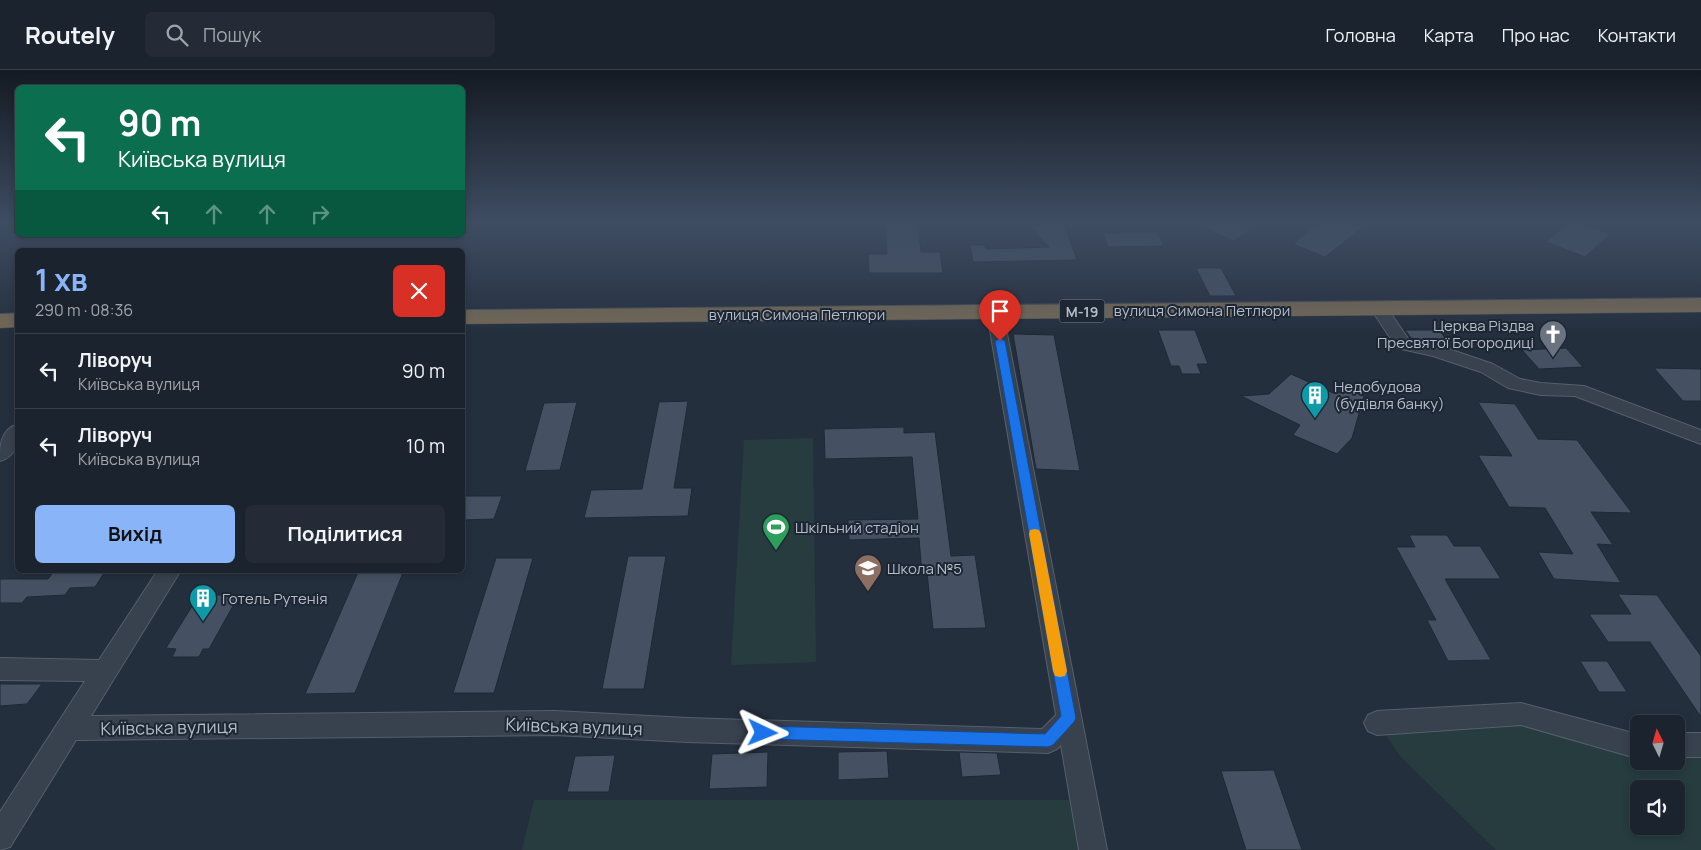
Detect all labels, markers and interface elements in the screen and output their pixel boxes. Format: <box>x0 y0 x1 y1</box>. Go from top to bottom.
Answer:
search box <box>145 12 495 57</box>
text: Routely <box>25 18 115 51</box>
icon: search <box>163 21 191 49</box>
text: Пошук <box>203 22 261 48</box>
text: Головна <box>1326 23 1396 47</box>
text: Карта <box>1424 23 1474 47</box>
text: Про нас <box>1502 23 1570 47</box>
text: Контакти <box>1598 23 1676 47</box>
text: 90 m <box>118 99 201 147</box>
icon: left <box>35 105 100 170</box>
text: Київська вулиця <box>118 144 286 174</box>
icon: left <box>147 200 175 228</box>
icon: ahead <box>200 200 228 228</box>
icon: ahead <box>253 200 281 228</box>
icon: right <box>306 200 334 228</box>
text: 1 хв <box>35 259 88 300</box>
button: close <box>393 265 445 317</box>
pin <box>979 290 1021 341</box>
icon: arrive <box>986 297 1014 325</box>
text: 290 m · 08:36 <box>35 299 133 321</box>
road number: М-19 <box>1060 300 1104 322</box>
street label: вулиця Симона Петлюри <box>1114 300 1290 321</box>
street label: вулиця Симона Петлюри <box>709 304 885 325</box>
place label: Церква Різдва Пресвятої Богородиці <box>1377 315 1534 353</box>
church icon: Церква Різдва Пресвятої Богородиці <box>1538 319 1568 358</box>
text: Ліворуч <box>78 347 152 373</box>
icon: left <box>35 357 63 385</box>
text: 90 m <box>402 358 445 384</box>
text: Київська вулиця <box>78 373 200 395</box>
place label: Недобудова (будівля банку) <box>1334 376 1445 414</box>
building icon: Недобудова (будівля банку) <box>1300 380 1330 419</box>
text: Ліворуч <box>78 422 152 448</box>
icon: left <box>35 432 63 460</box>
text: 10 m <box>406 433 445 459</box>
text: Київська вулиця <box>78 448 200 470</box>
button: Вихід <box>35 505 235 563</box>
button: Поділитися <box>245 505 445 563</box>
sports icon: Шкільний стадіон <box>761 512 791 551</box>
place label: Шкільний стадіон <box>795 517 919 538</box>
school or university icon: Школа №5 <box>853 553 883 592</box>
place label: Школа №5 <box>887 558 962 579</box>
building icon: Готель Рутенія <box>188 583 218 622</box>
place label: Готель Рутенія <box>222 588 327 609</box>
position arrow <box>736 706 788 758</box>
street label: Київська вулиця <box>505 712 643 740</box>
street label: Київська вулиця <box>100 714 238 740</box>
north arrow <box>1630 715 1685 770</box>
map controls <box>1630 715 1685 835</box>
button: sound <box>1630 780 1685 835</box>

